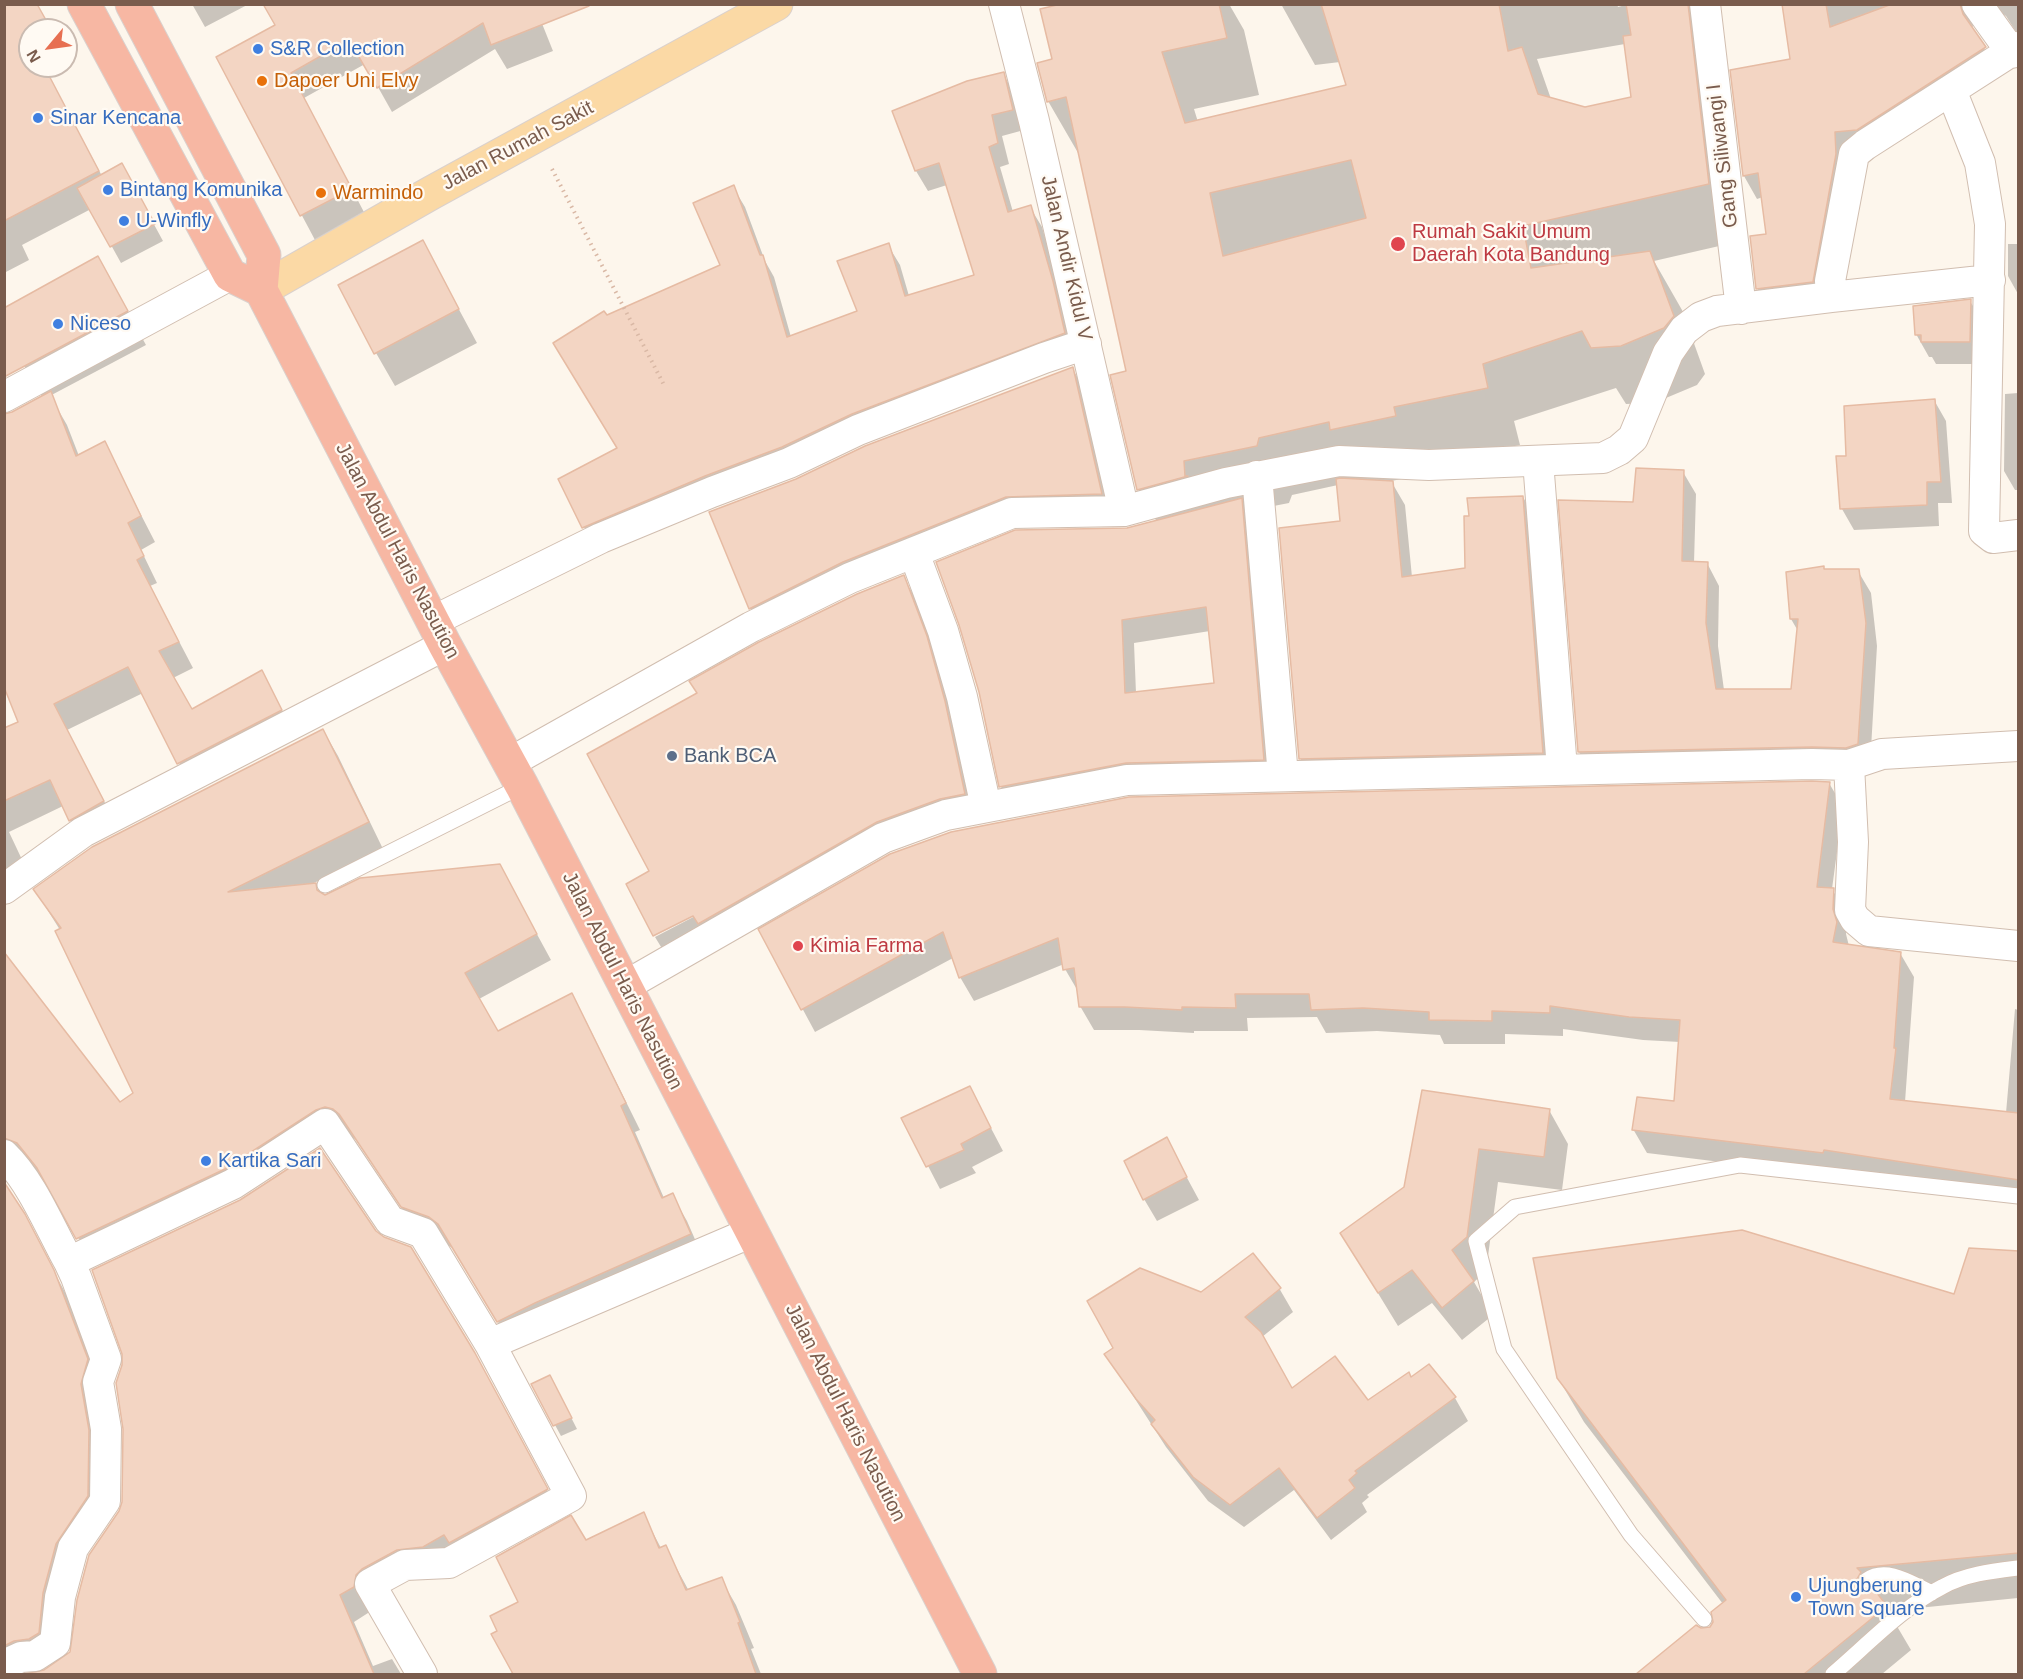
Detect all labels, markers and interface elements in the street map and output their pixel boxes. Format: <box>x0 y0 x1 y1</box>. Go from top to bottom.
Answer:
north arrow <box>18 18 78 78</box>
place label: S&R Collection <box>270 37 405 61</box>
marker: S&R Collection <box>251 42 265 56</box>
text: N <box>23 47 44 65</box>
place label: Dapoer Uni Elvy <box>274 69 419 93</box>
marker: Dapoer Uni Elvy <box>255 74 269 88</box>
street label: Gang Siliwangi I <box>1702 83 1744 229</box>
street label: Jalan Rumah Sakit <box>438 96 598 196</box>
place label: Sinar Kencana <box>50 106 181 130</box>
marker: Sinar Kencana <box>31 111 45 125</box>
street label: Jalan Andir Kidul V <box>1035 173 1097 343</box>
place label: Bintang Komunika <box>120 178 282 202</box>
place label: Warmindo <box>333 181 423 205</box>
marker: Bintang Komunika <box>101 183 115 197</box>
marker: Warmindo <box>314 186 328 200</box>
place label: U-Winfly <box>136 209 212 233</box>
marker: U-Winfly <box>117 214 131 228</box>
place label: Rumah Sakit Umum Daerah Kota Bandung <box>1412 220 1610 267</box>
marker: Rumah Sakit Umum Daerah Kota Bandung <box>1389 235 1407 253</box>
place label: Niceso <box>70 312 131 336</box>
marker: Niceso <box>51 317 65 331</box>
street label: Jalan Abdul Haris Nasution <box>330 439 464 663</box>
place label: Bank BCA <box>684 744 776 768</box>
marker: Bank BCA <box>665 749 679 763</box>
street label: Jalan Abdul Haris Nasution <box>557 868 687 1094</box>
place label: Kimia Farma <box>810 934 923 958</box>
marker: Kimia Farma <box>791 939 805 953</box>
place label: Kartika Sari <box>218 1149 321 1173</box>
marker: Kartika Sari <box>199 1154 213 1168</box>
street label: Jalan Abdul Haris Nasution <box>780 1300 910 1526</box>
place label: Ujungberung Town Square <box>1808 1574 1925 1621</box>
marker: Ujungberung Town Square <box>1789 1590 1803 1604</box>

